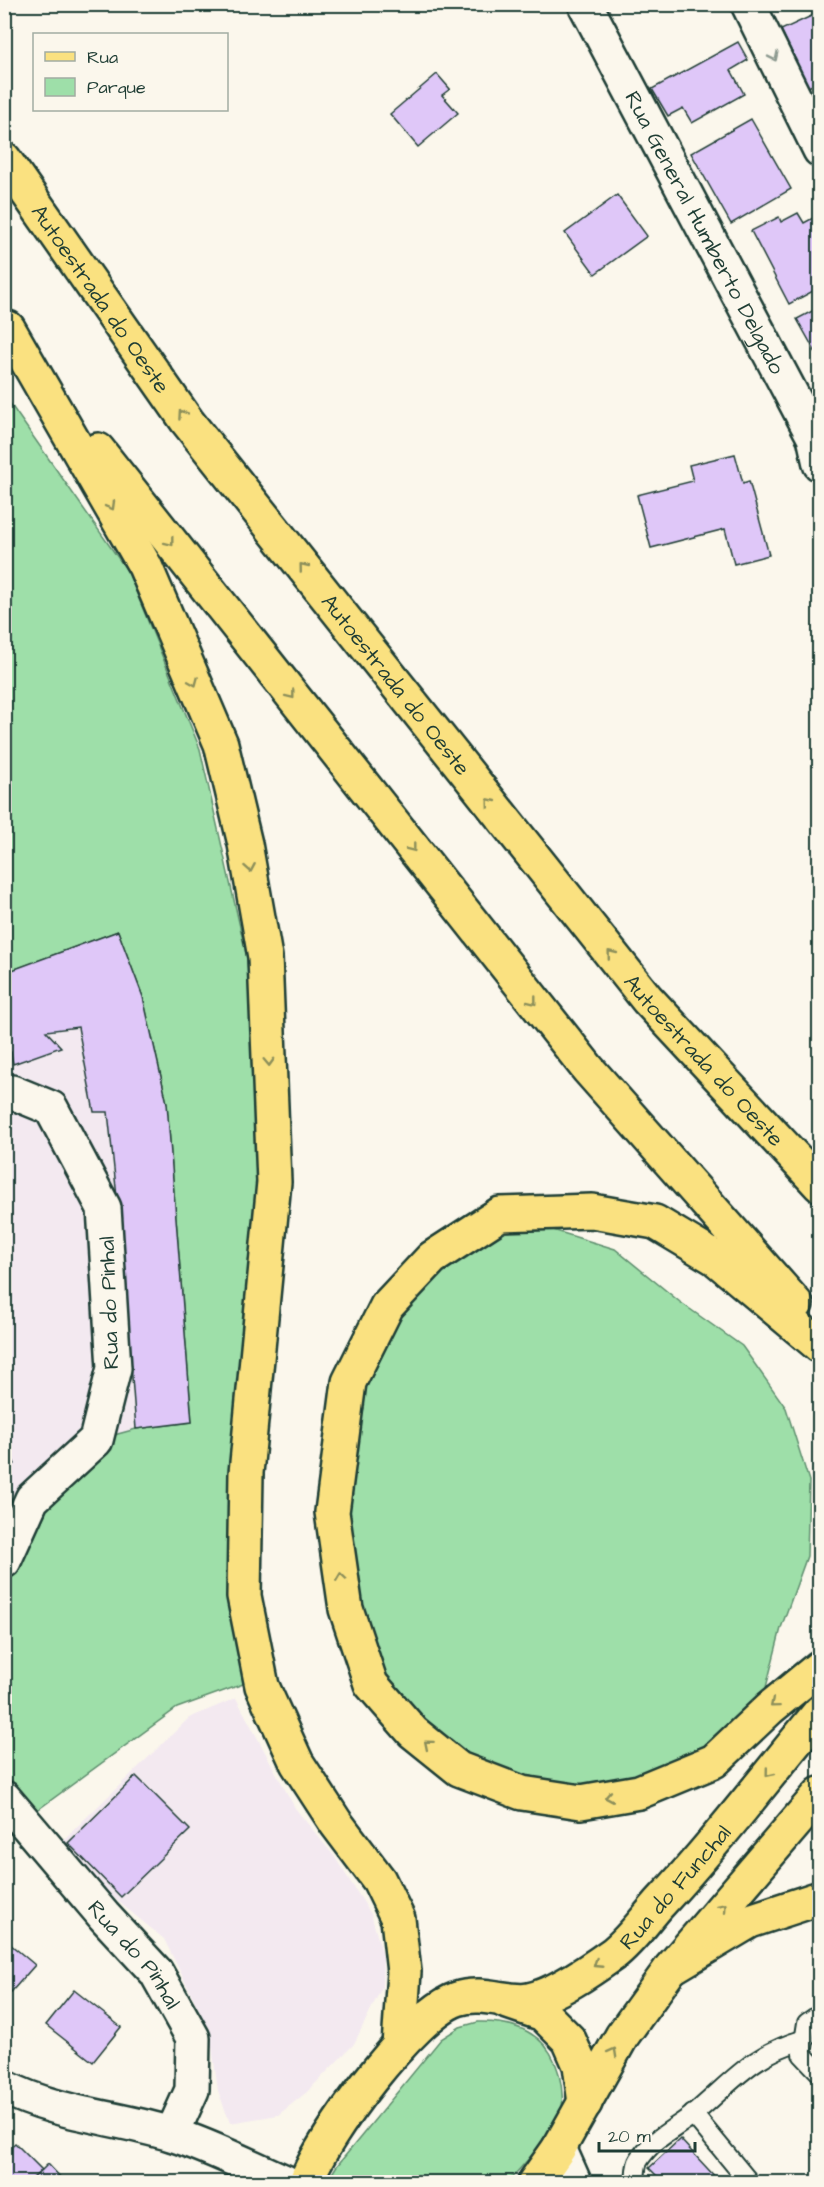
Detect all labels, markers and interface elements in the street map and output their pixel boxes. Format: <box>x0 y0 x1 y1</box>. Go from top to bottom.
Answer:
legend <box>33 33 228 111</box>
text: Rua <box>87 45 118 70</box>
one-way arrow <box>767 51 778 61</box>
text: Parque <box>87 75 146 100</box>
street label: Rua General Humberto Delgado <box>617 86 792 380</box>
street label: Autoestrada do Oeste <box>23 199 177 400</box>
one-way arrow <box>178 410 189 421</box>
one-way arrow <box>103 500 115 511</box>
one-way arrow <box>163 536 174 547</box>
one-way arrow <box>300 563 311 574</box>
street label: Autoestrada do Oeste <box>313 588 477 783</box>
one-way arrow <box>187 676 199 687</box>
one-way arrow <box>284 688 295 699</box>
one-way arrow <box>487 798 498 809</box>
one-way arrow <box>405 841 416 852</box>
one-way arrow <box>243 864 255 873</box>
one-way arrow <box>608 950 619 961</box>
street label: Autoestrada do Oeste <box>616 968 791 1154</box>
one-way arrow <box>526 994 537 1005</box>
one-way arrow <box>263 1057 276 1066</box>
street label: Rua do Pinhal <box>92 1236 127 1370</box>
one-way arrow <box>336 1572 348 1581</box>
one-way arrow <box>770 1697 781 1708</box>
one-way arrow <box>424 1741 435 1752</box>
one-way arrow <box>765 1766 776 1777</box>
one-way arrow <box>604 1791 613 1803</box>
street label: Rua do Funchal <box>613 1819 739 1957</box>
street label: Rua do Pinhal <box>80 1894 188 2015</box>
one-way arrow <box>715 1903 726 1914</box>
one-way arrow <box>593 1957 604 1968</box>
one-way arrow <box>606 2048 617 2058</box>
scale bar <box>599 2115 695 2153</box>
text: 20 m <box>608 2124 651 2149</box>

